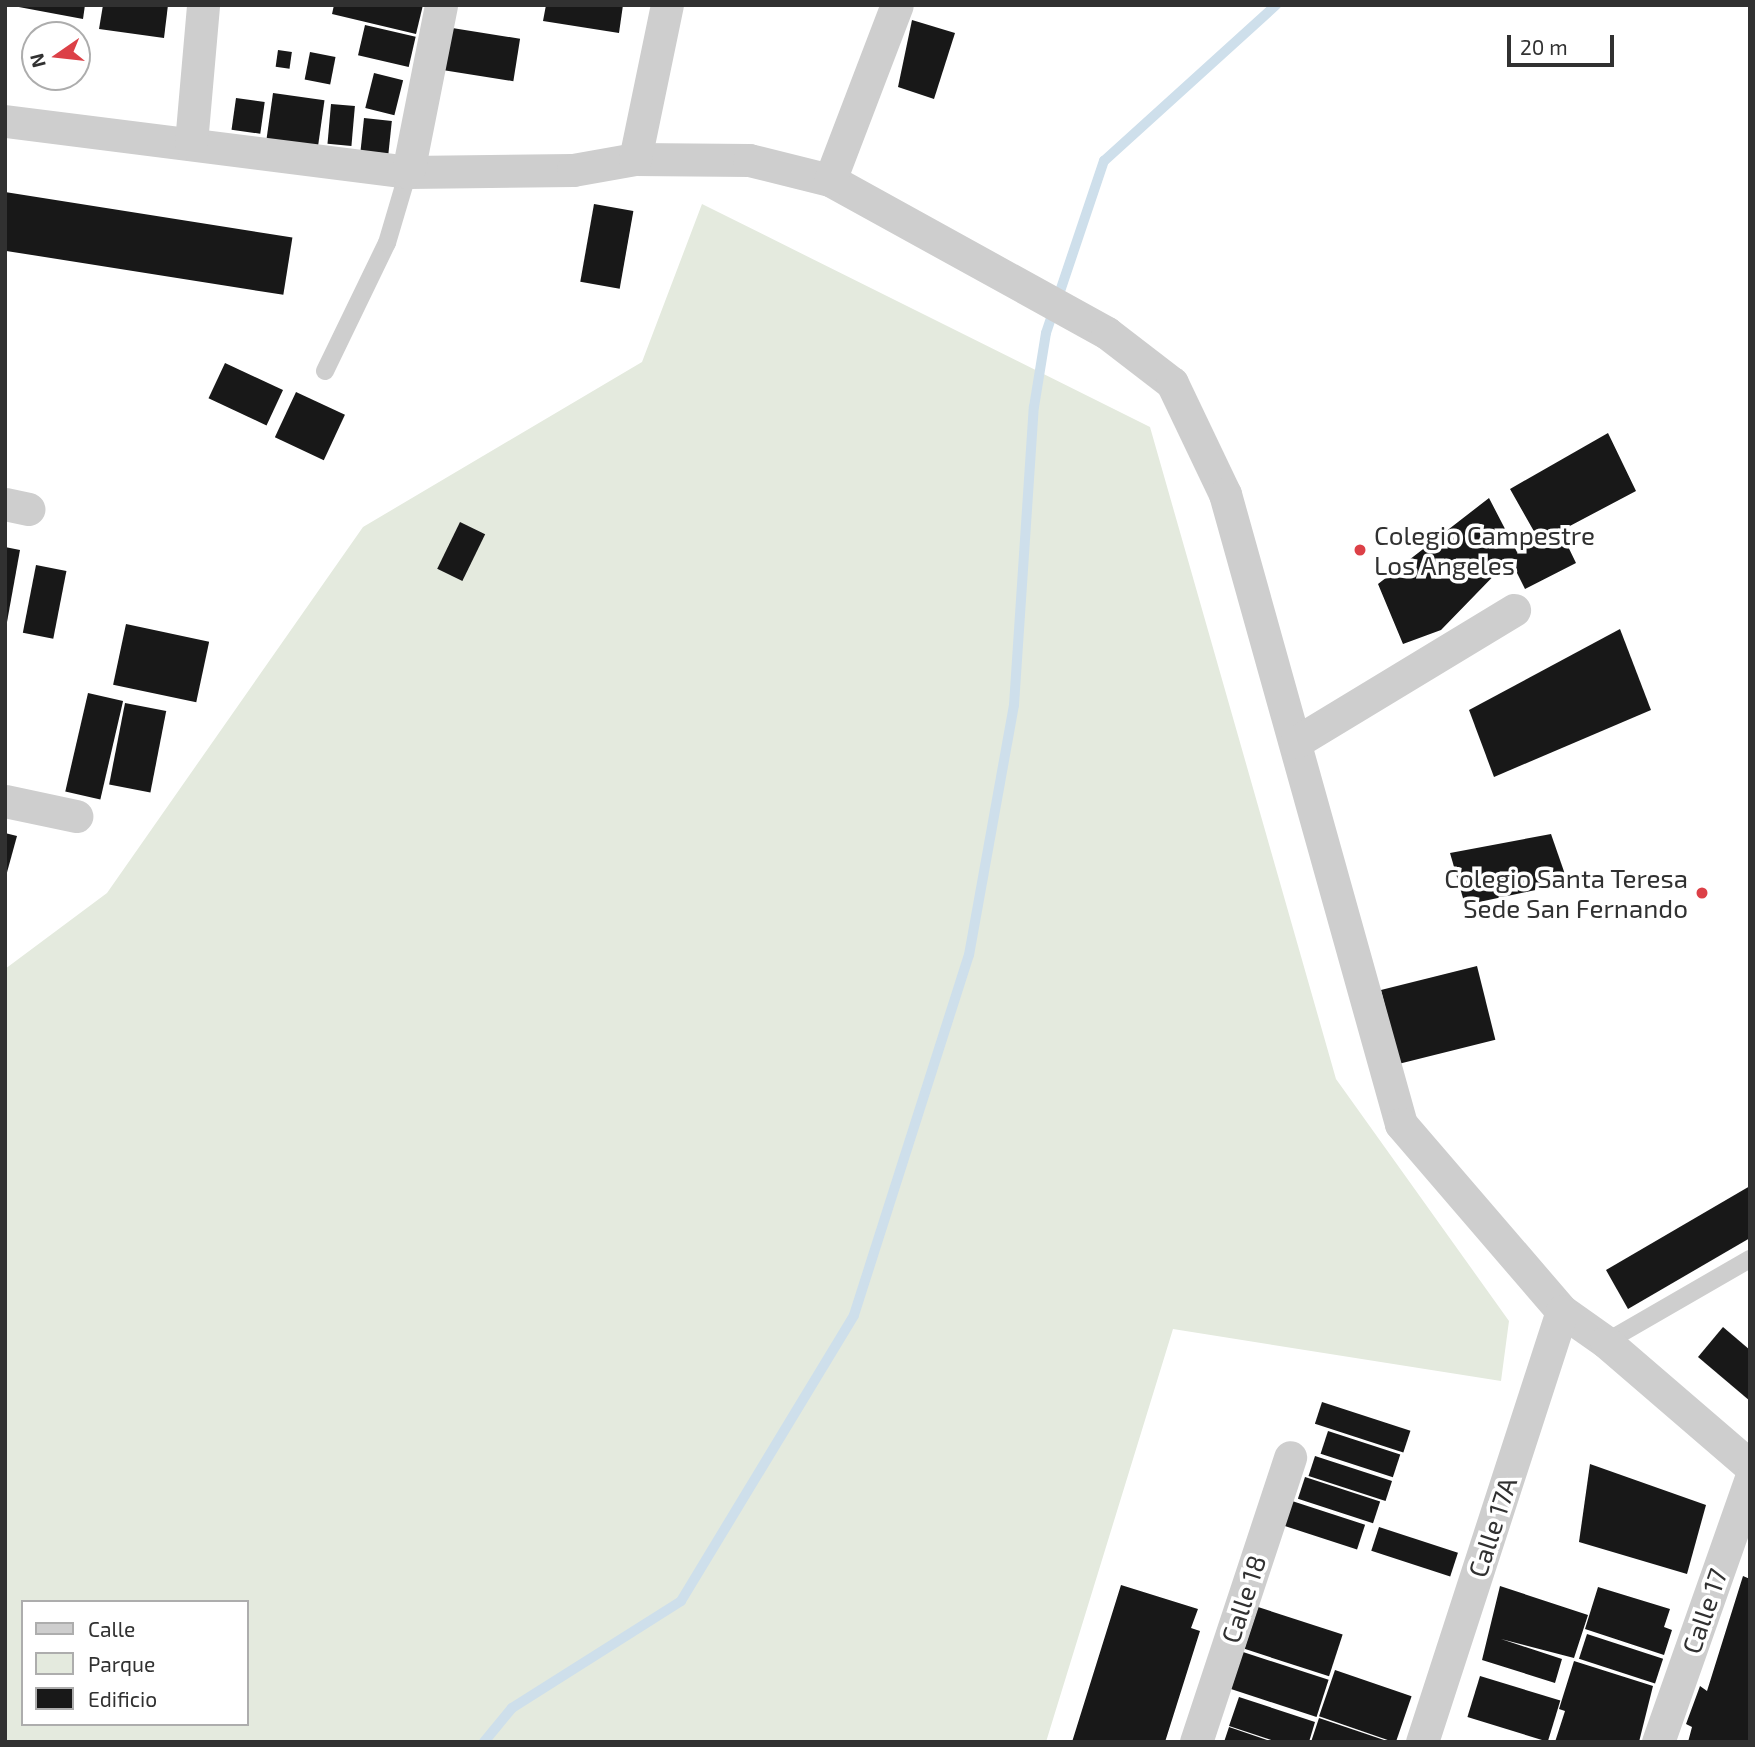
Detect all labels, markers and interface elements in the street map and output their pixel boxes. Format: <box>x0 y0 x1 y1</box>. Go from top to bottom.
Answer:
north arrow <box>21 21 91 91</box>
scale bar <box>1510 21 1617 65</box>
text: 20 m <box>1520 34 1568 59</box>
text: N <box>24 51 50 70</box>
place label: Colegio Campestre Los Angeles <box>1374 519 1595 580</box>
marker: Colegio Campestre Los Angeles <box>1352 542 1368 558</box>
place label: Colegio Santa Teresa Sede San Fernando <box>1444 862 1688 924</box>
marker: Colegio Santa Teresa Sede San Fernando <box>1694 885 1710 901</box>
street label: Calle 17A <box>1461 1473 1523 1581</box>
street label: Calle 18 <box>1214 1551 1272 1647</box>
street label: Calle 17 <box>1675 1564 1733 1658</box>
legend <box>21 1600 248 1726</box>
text: Calle <box>88 1616 135 1641</box>
text: Parque <box>88 1651 155 1676</box>
text: Edificio <box>88 1686 157 1711</box>

